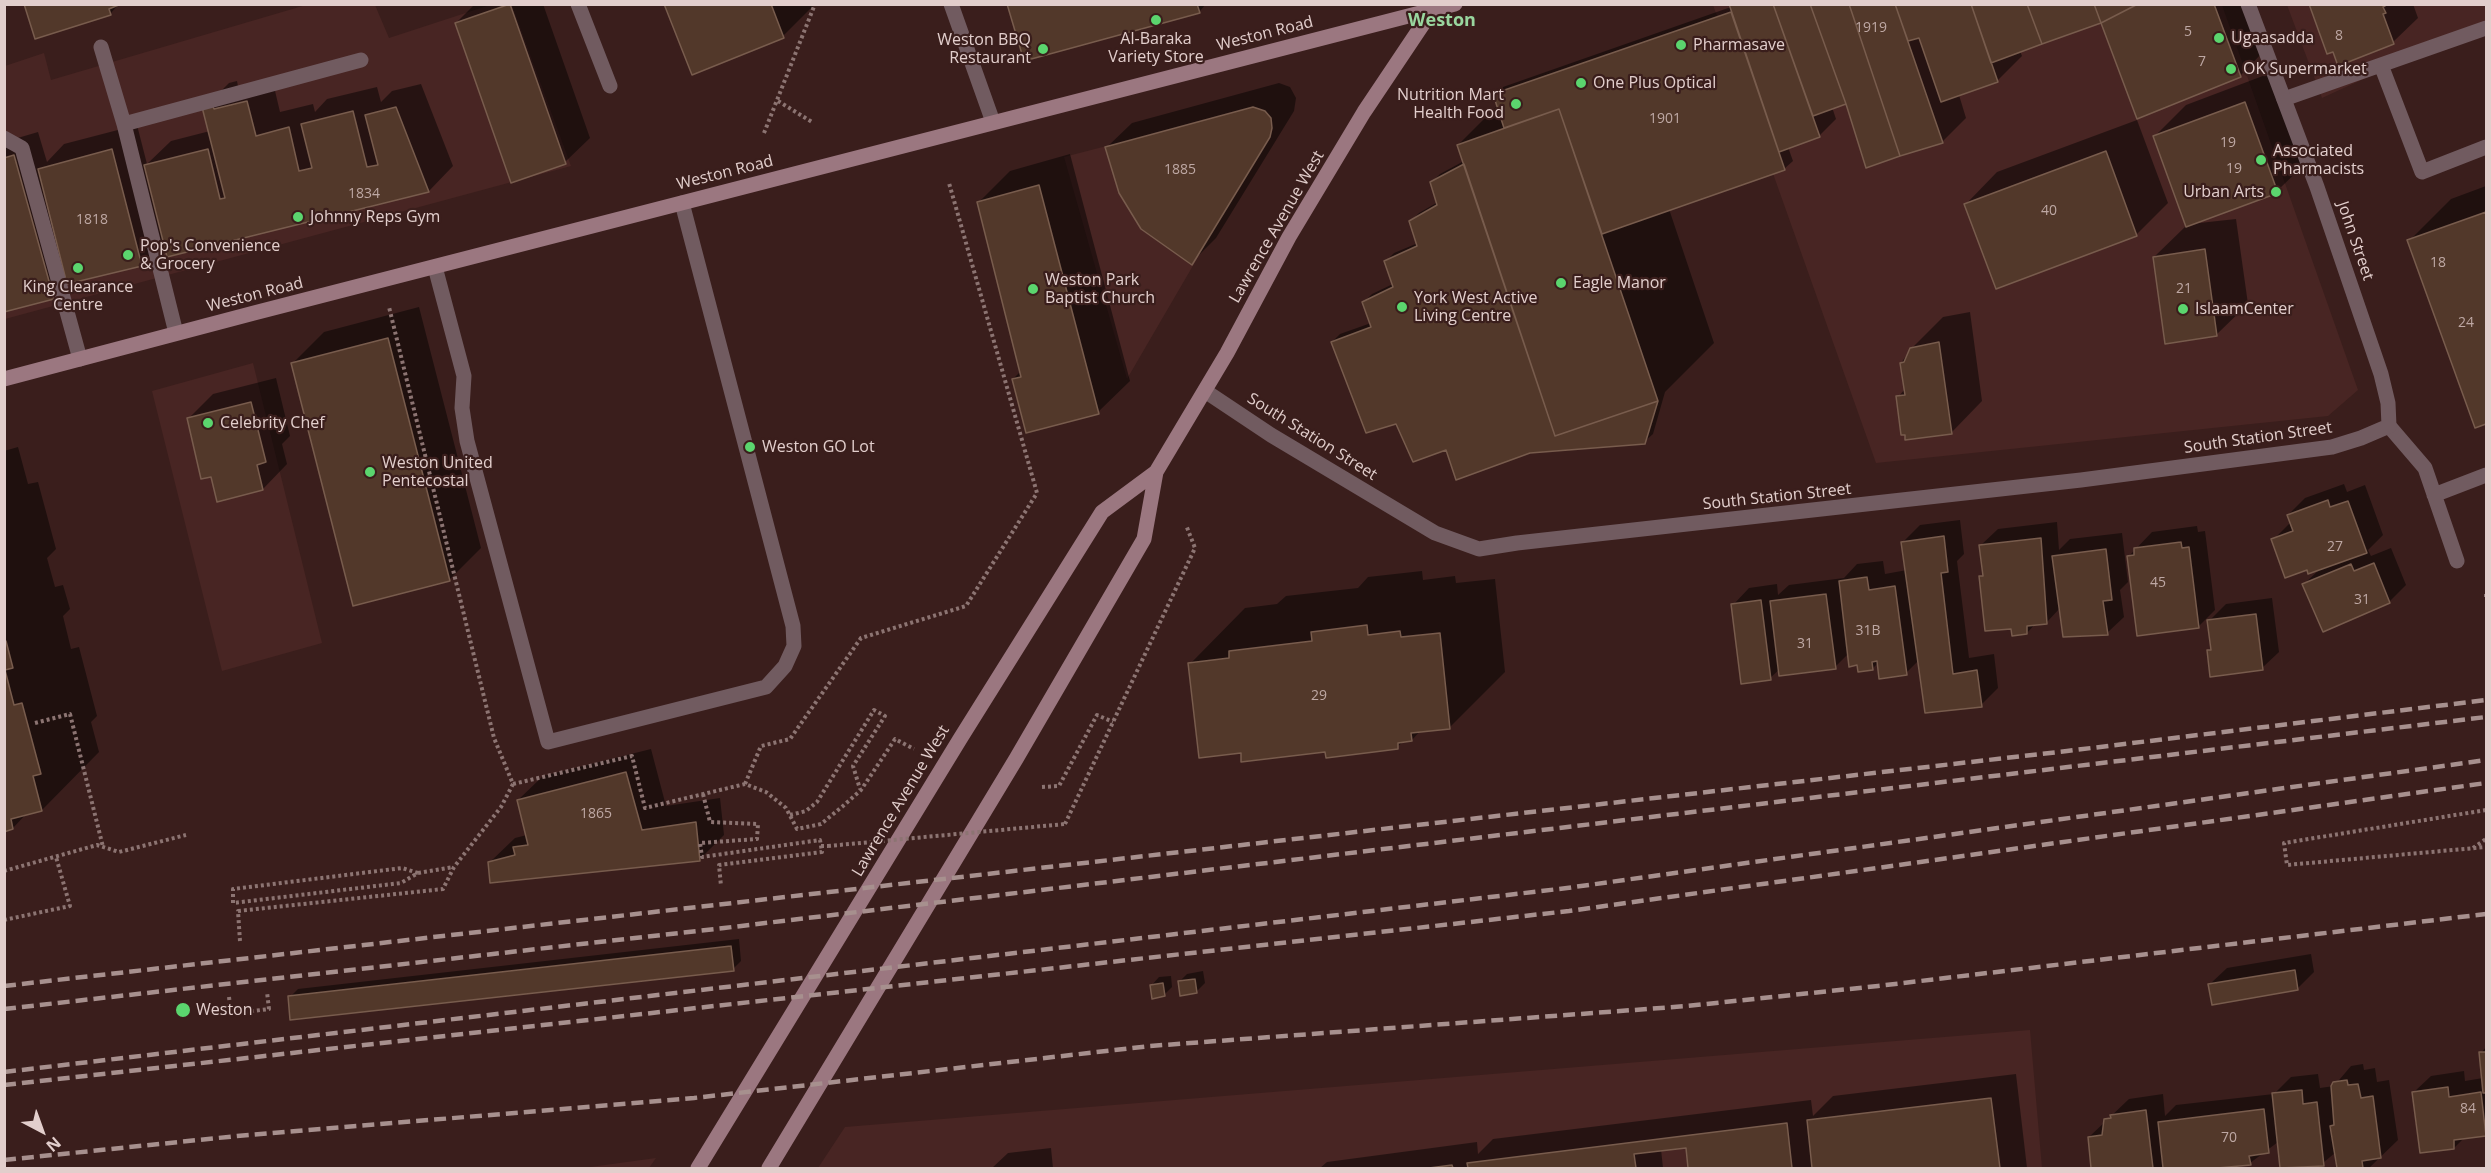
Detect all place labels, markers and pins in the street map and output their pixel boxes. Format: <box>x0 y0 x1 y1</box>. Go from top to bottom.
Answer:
marker: Al-Baraka Variety Store <box>1149 13 1163 27</box>
place label: Ugaasadda <box>2231 28 2314 48</box>
place label: Al-Baraka Variety Store <box>1108 29 1204 67</box>
place label: Weston BBQ Restaurant <box>937 30 1031 68</box>
marker: Ugaasadda <box>2212 31 2226 45</box>
place label: Pharmasave <box>1693 35 1785 55</box>
marker: Pharmasave <box>1674 38 1688 52</box>
marker: Weston BBQ Restaurant <box>1036 42 1050 56</box>
place label: OK Supermarket <box>2243 59 2367 79</box>
marker: OK Supermarket <box>2224 62 2238 76</box>
place label: One Plus Optical <box>1593 73 1716 93</box>
marker: One Plus Optical <box>1574 76 1588 90</box>
place label: Nutrition Mart Health Food <box>1397 85 1504 123</box>
marker: Nutrition Mart Health Food <box>1509 97 1523 111</box>
place label: Associated Pharmacists <box>2273 141 2364 179</box>
marker: Associated Pharmacists <box>2254 153 2268 167</box>
place label: Urban Arts <box>2183 182 2264 202</box>
marker: Urban Arts <box>2269 185 2283 199</box>
place label: Johnny Reps Gym <box>310 207 440 227</box>
marker: Johnny Reps Gym <box>291 210 305 224</box>
place label: Pop's Convenience & Grocery <box>140 236 280 274</box>
marker: Pop's Convenience & Grocery <box>121 248 135 262</box>
marker: King Clearance Centre <box>71 261 85 275</box>
place label: Weston Park Baptist Church <box>1045 270 1155 308</box>
place label: Eagle Manor <box>1573 273 1666 293</box>
marker: Eagle Manor <box>1554 276 1568 290</box>
place label: King Clearance Centre <box>23 277 133 315</box>
marker: Weston Park Baptist Church <box>1026 282 1040 296</box>
place label: York West Active Living Centre <box>1414 288 1537 326</box>
place label: IslaamCenter <box>2195 299 2294 319</box>
marker: York West Active Living Centre <box>1395 300 1409 314</box>
marker: IslaamCenter <box>2176 302 2190 316</box>
place label: Celebrity Chef <box>220 413 325 433</box>
marker: Celebrity Chef <box>201 416 215 430</box>
place label: Weston GO Lot <box>762 437 875 457</box>
marker: Weston GO Lot <box>743 440 757 454</box>
place label: Weston United Pentecostal <box>382 453 493 491</box>
marker: Weston United Pentecostal <box>363 465 377 479</box>
place label: Weston <box>196 1000 253 1020</box>
marker: Weston <box>174 1001 192 1019</box>

